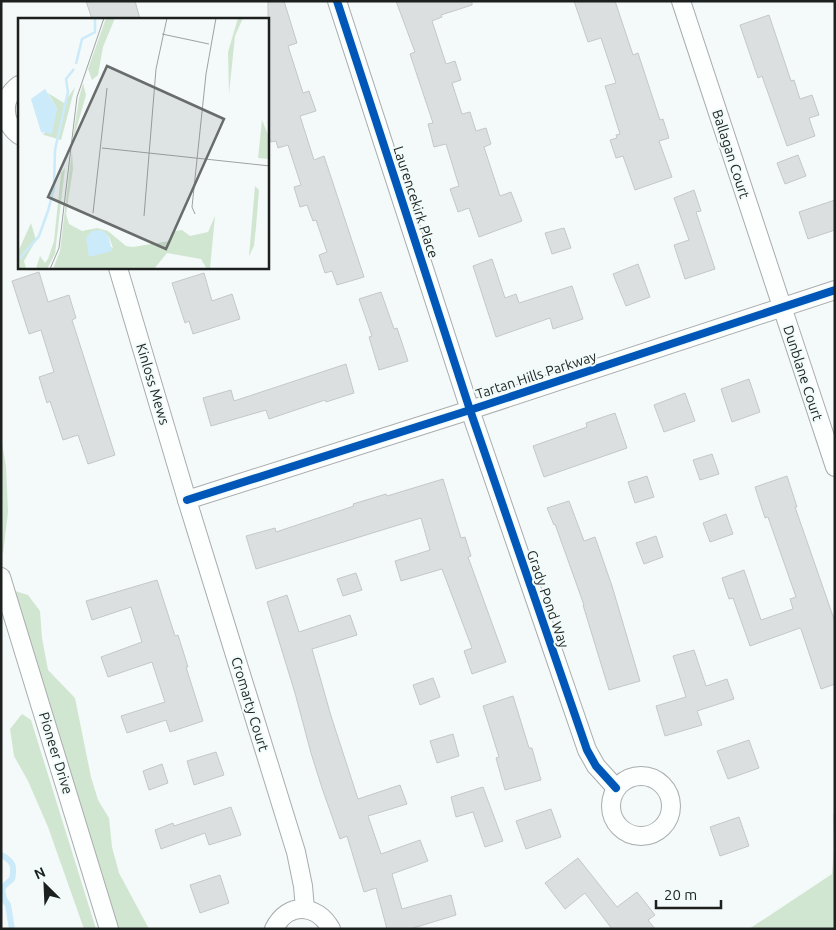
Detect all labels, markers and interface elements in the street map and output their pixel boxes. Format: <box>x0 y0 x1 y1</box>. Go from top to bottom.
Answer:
inset map <box>18 18 269 269</box>
street label: Ballagan Court <box>709 107 753 201</box>
street label: Laurencekirk Place <box>390 144 442 260</box>
street label: Dunblane Court <box>780 323 826 423</box>
street label: Kinloss Mews <box>133 341 173 427</box>
street label: Tartan Hills Parkway <box>474 348 599 402</box>
street label: Grady Pond Way <box>524 548 572 650</box>
street label: Cromarty Court <box>228 655 272 754</box>
street label: Pioneer Drive <box>36 710 76 796</box>
north arrow <box>20 860 70 910</box>
text: N <box>32 864 48 883</box>
scale bar <box>656 878 721 910</box>
text: 20 m <box>664 886 697 903</box>

